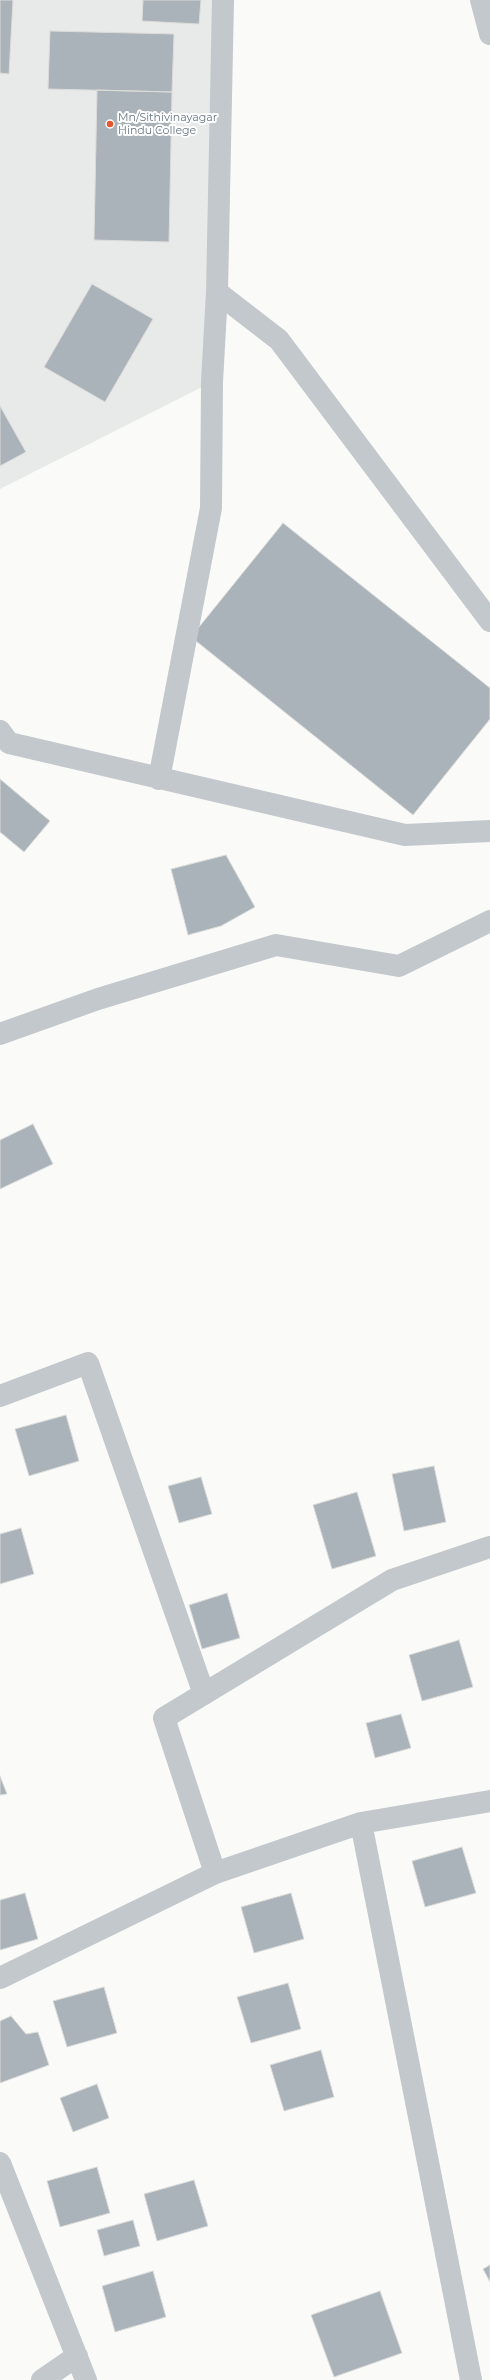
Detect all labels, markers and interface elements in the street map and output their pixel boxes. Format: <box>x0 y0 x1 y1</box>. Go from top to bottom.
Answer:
place label: Mn/Sithivinayagar Hindu College <box>118 111 217 137</box>
marker: Mn/Sithivinayagar Hindu College <box>105 119 115 129</box>

